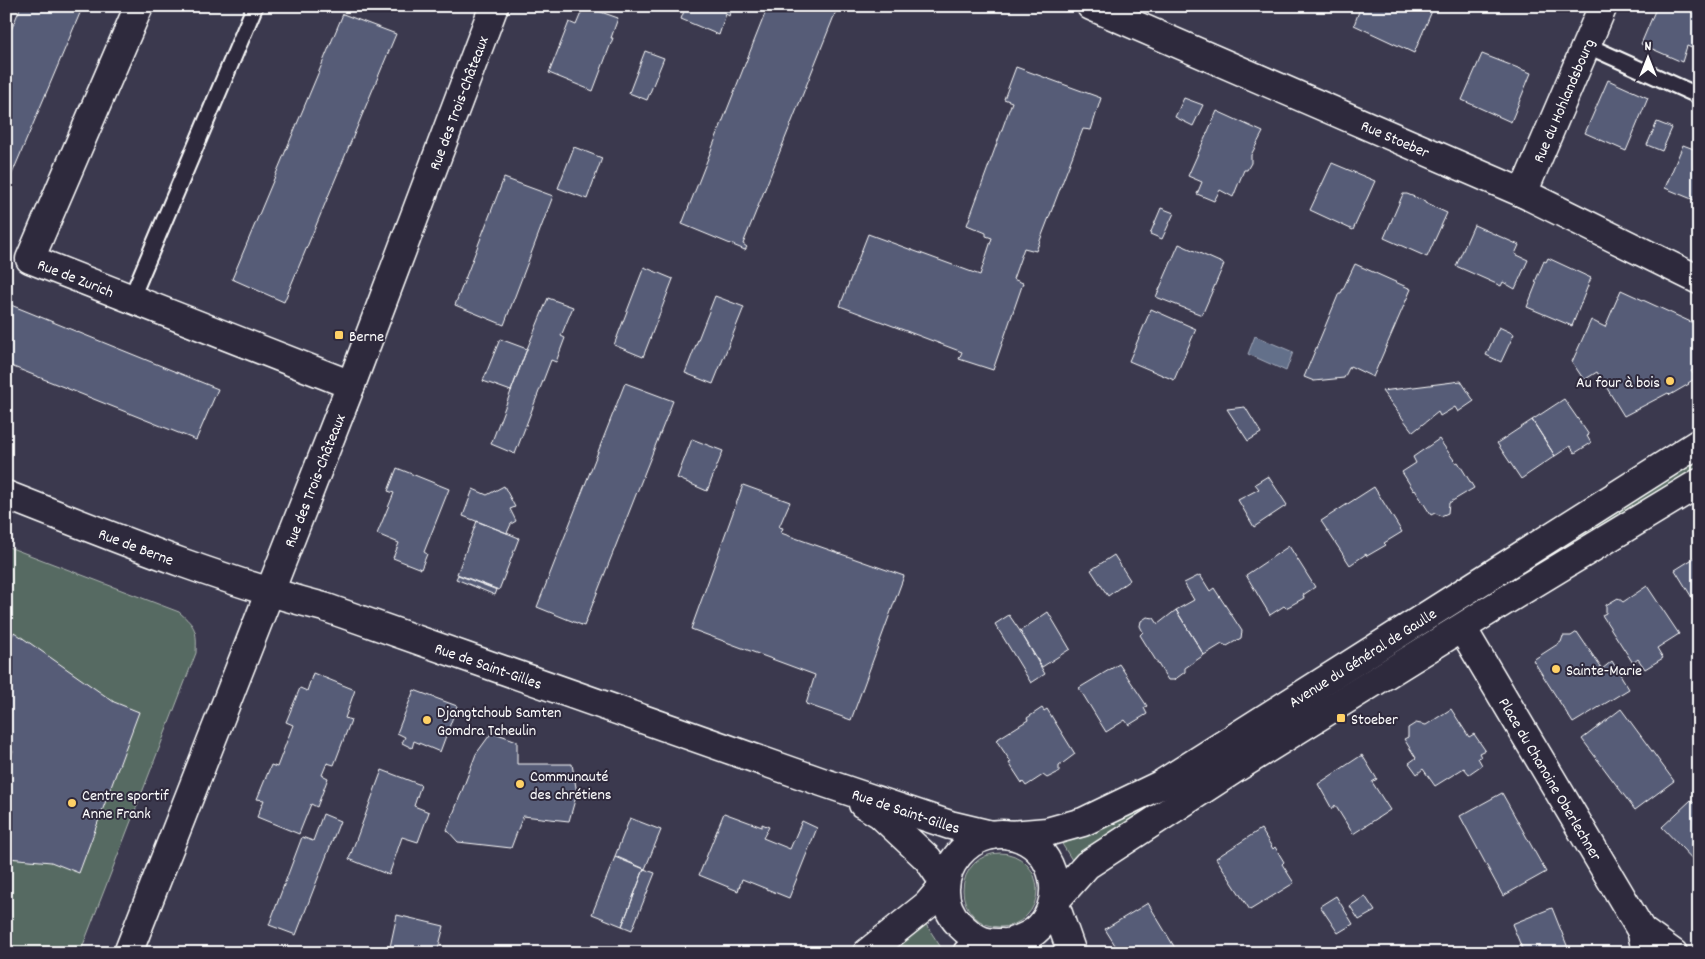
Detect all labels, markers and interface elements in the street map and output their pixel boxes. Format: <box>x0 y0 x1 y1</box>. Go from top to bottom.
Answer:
north arrow <box>1622 32 1672 82</box>
street label: Rue des Trois-Châteaux <box>424 33 496 174</box>
street label: Rue du Hohlandsbourg <box>1528 35 1602 167</box>
text: N <box>1645 37 1652 57</box>
street label: Rue Stoeber <box>1357 115 1433 165</box>
street label: Rue de Zurich <box>34 254 117 305</box>
place label: Berne <box>349 326 384 349</box>
marker: Berne <box>333 329 345 341</box>
place label: Au four à bois <box>1576 372 1660 395</box>
marker: Au four à bois <box>1664 375 1676 387</box>
street label: Rue des Trois-Châteaux <box>279 411 353 551</box>
street label: Rue de Berne <box>95 523 176 573</box>
street label: Avenue du Général de Gaulle <box>1285 603 1442 715</box>
street label: Rue de Saint-Gilles <box>431 638 545 697</box>
place label: Sainte-Marie <box>1566 660 1642 683</box>
marker: Sainte-Marie <box>1550 663 1562 675</box>
street label: Place du Chanoine Oberlechner <box>1492 694 1607 866</box>
place label: Djangtchoub Samten Gomdra Tcheulin <box>437 702 562 743</box>
place label: Stoeber <box>1351 709 1398 732</box>
marker: Stoeber <box>1335 712 1347 724</box>
marker: Djangtchoub Samten Gomdra Tcheulin <box>421 714 433 726</box>
place label: Communauté des chrétiens <box>530 766 612 807</box>
marker: Communauté des chrétiens <box>514 778 526 790</box>
street label: Rue de Saint-Gilles <box>848 784 962 841</box>
place label: Centre sportif Anne Frank <box>82 785 169 826</box>
marker: Centre sportif Anne Frank <box>66 797 78 809</box>

